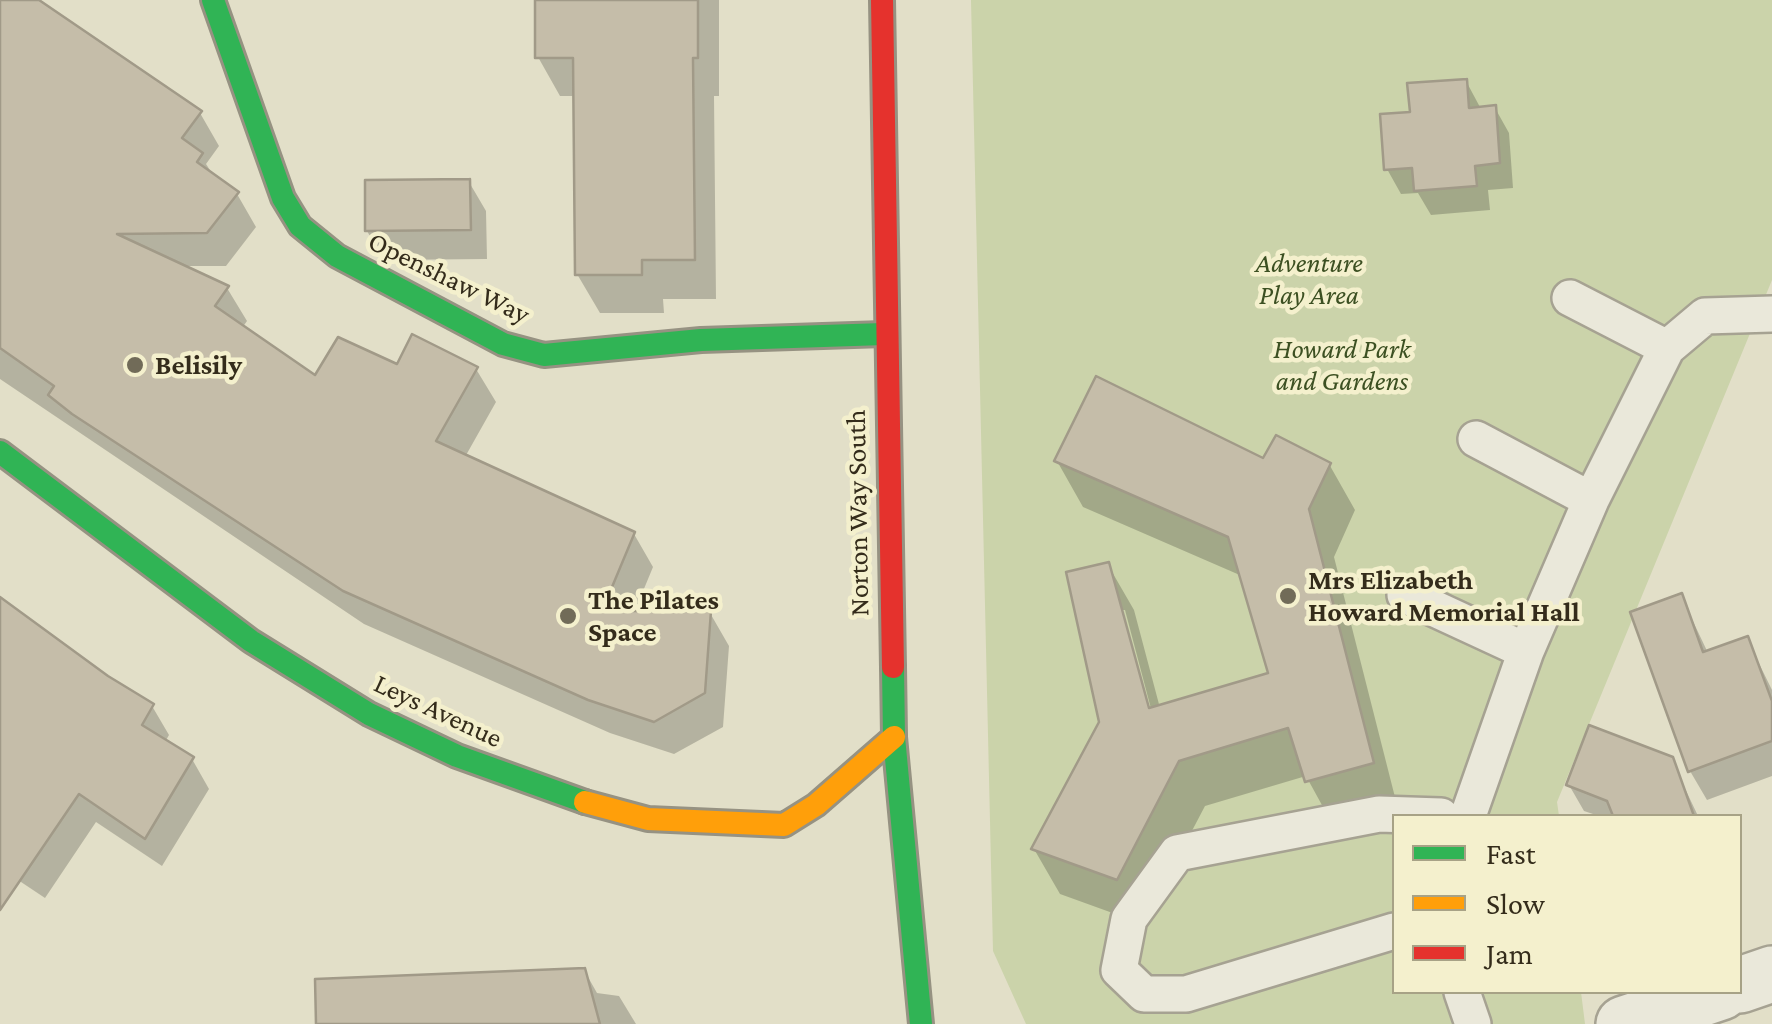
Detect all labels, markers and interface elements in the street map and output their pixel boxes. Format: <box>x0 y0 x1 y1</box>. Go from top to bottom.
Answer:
street label: Openshaw Way <box>363 224 535 332</box>
park label: Adventure Play Area <box>1255 246 1363 312</box>
park label: Howard Park and Gardens <box>1273 332 1411 398</box>
place label: Belisily <box>155 348 242 382</box>
marker: Belisily <box>124 354 146 376</box>
street label: Norton Way South <box>839 409 877 617</box>
place label: Mrs Elizabeth Howard Memorial Hall <box>1308 563 1580 629</box>
place label: The Pilates Space <box>588 583 719 649</box>
marker: Mrs Elizabeth Howard Memorial Hall <box>1277 585 1299 607</box>
marker: The Pilates Space <box>557 605 579 627</box>
street label: Leys Avenue <box>369 667 507 755</box>
legend <box>1392 814 1742 994</box>
text: Fast <box>1486 837 1536 870</box>
text: Slow <box>1486 887 1545 920</box>
text: Jam <box>1486 937 1533 970</box>

